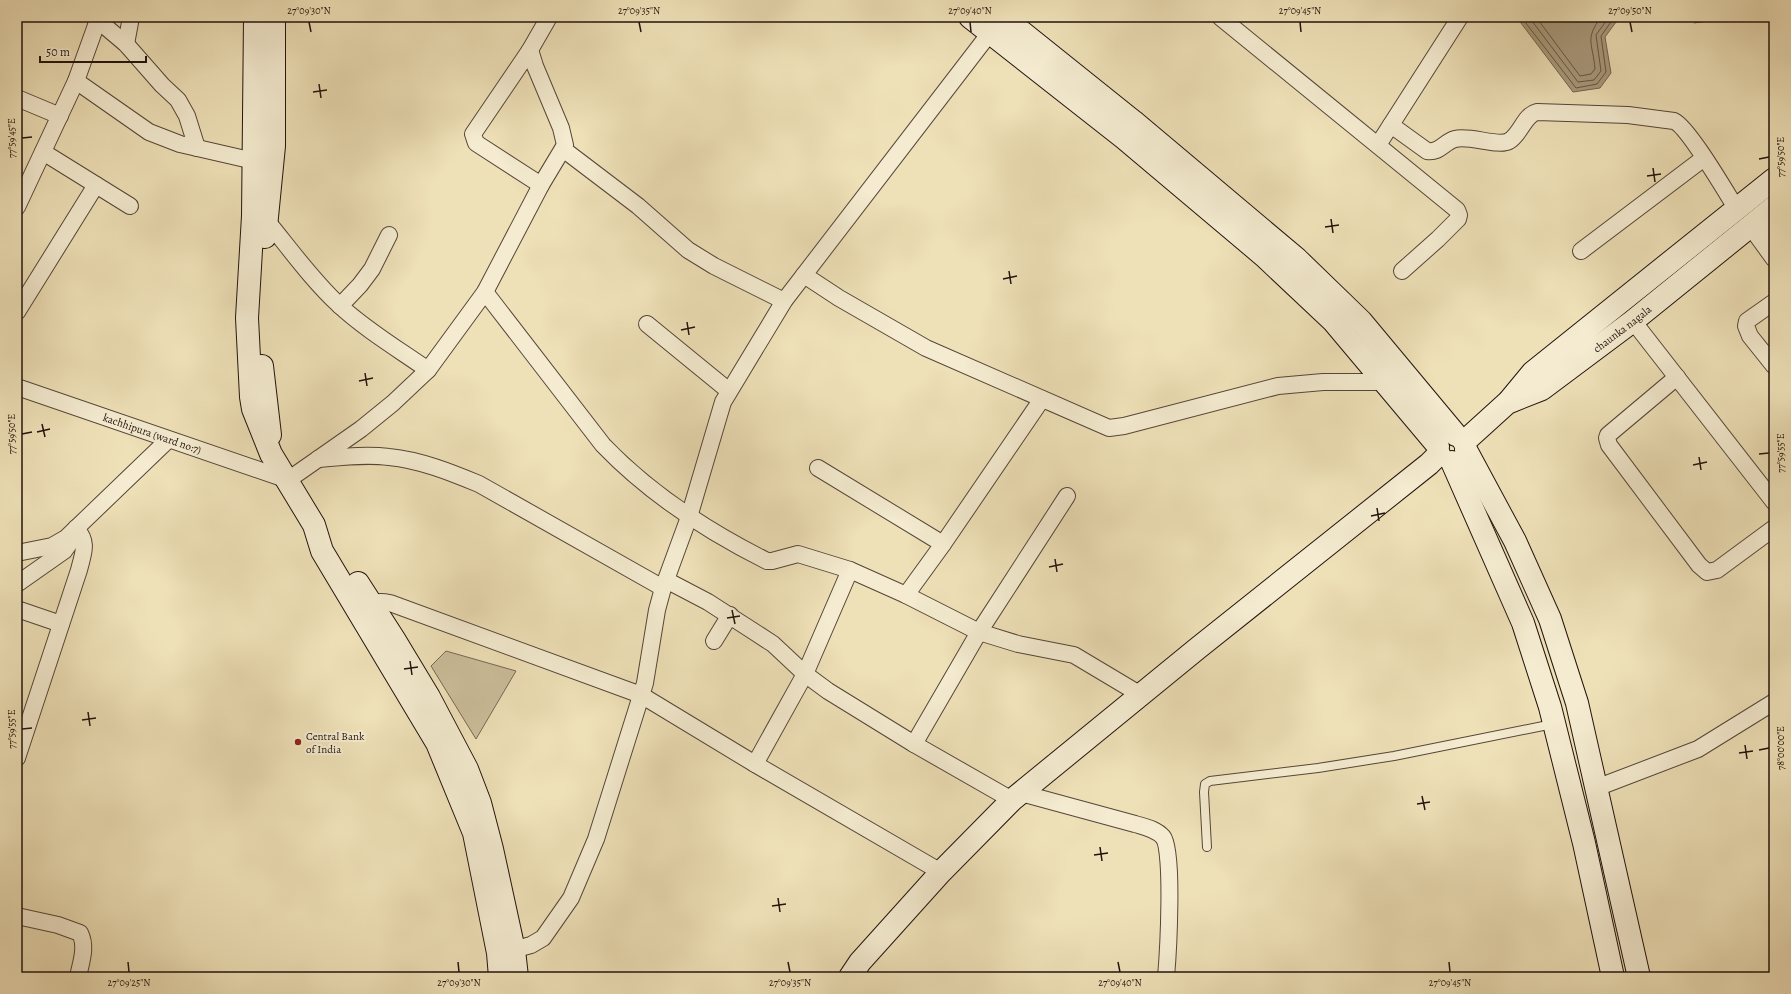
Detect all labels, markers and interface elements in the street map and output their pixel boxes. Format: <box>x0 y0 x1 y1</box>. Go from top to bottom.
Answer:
text: 27°09'30"N <box>287 4 331 17</box>
text: 27°09'35"N <box>618 4 660 17</box>
text: 27°09'40"N <box>948 4 992 17</box>
text: 27°09'45"N <box>1279 4 1321 17</box>
text: 27°09'50"N <box>1608 4 1652 17</box>
scale bar <box>40 38 146 64</box>
text: 50 m <box>46 44 70 60</box>
text: 77°59'45"E <box>5 118 18 158</box>
text: 77°59'50"E <box>1774 137 1787 177</box>
street label: chaunka nagala <box>1590 301 1655 356</box>
street label: kachhipura (ward no:7) <box>101 410 203 458</box>
text: 77°59'50"E <box>5 414 18 454</box>
text: 77°59'55"E <box>1774 433 1787 473</box>
text: 77°59'55"E <box>5 709 18 749</box>
text: 78°00'00"E <box>1774 726 1787 770</box>
place label: Central Bank of India <box>306 729 365 757</box>
marker: Central Bank of India <box>293 737 303 747</box>
text: 27°09'25"N <box>108 976 150 989</box>
text: 27°09'30"N <box>437 976 481 989</box>
text: 27°09'35"N <box>769 976 811 989</box>
text: 27°09'40"N <box>1098 976 1142 989</box>
text: 27°09'45"N <box>1429 976 1471 989</box>

